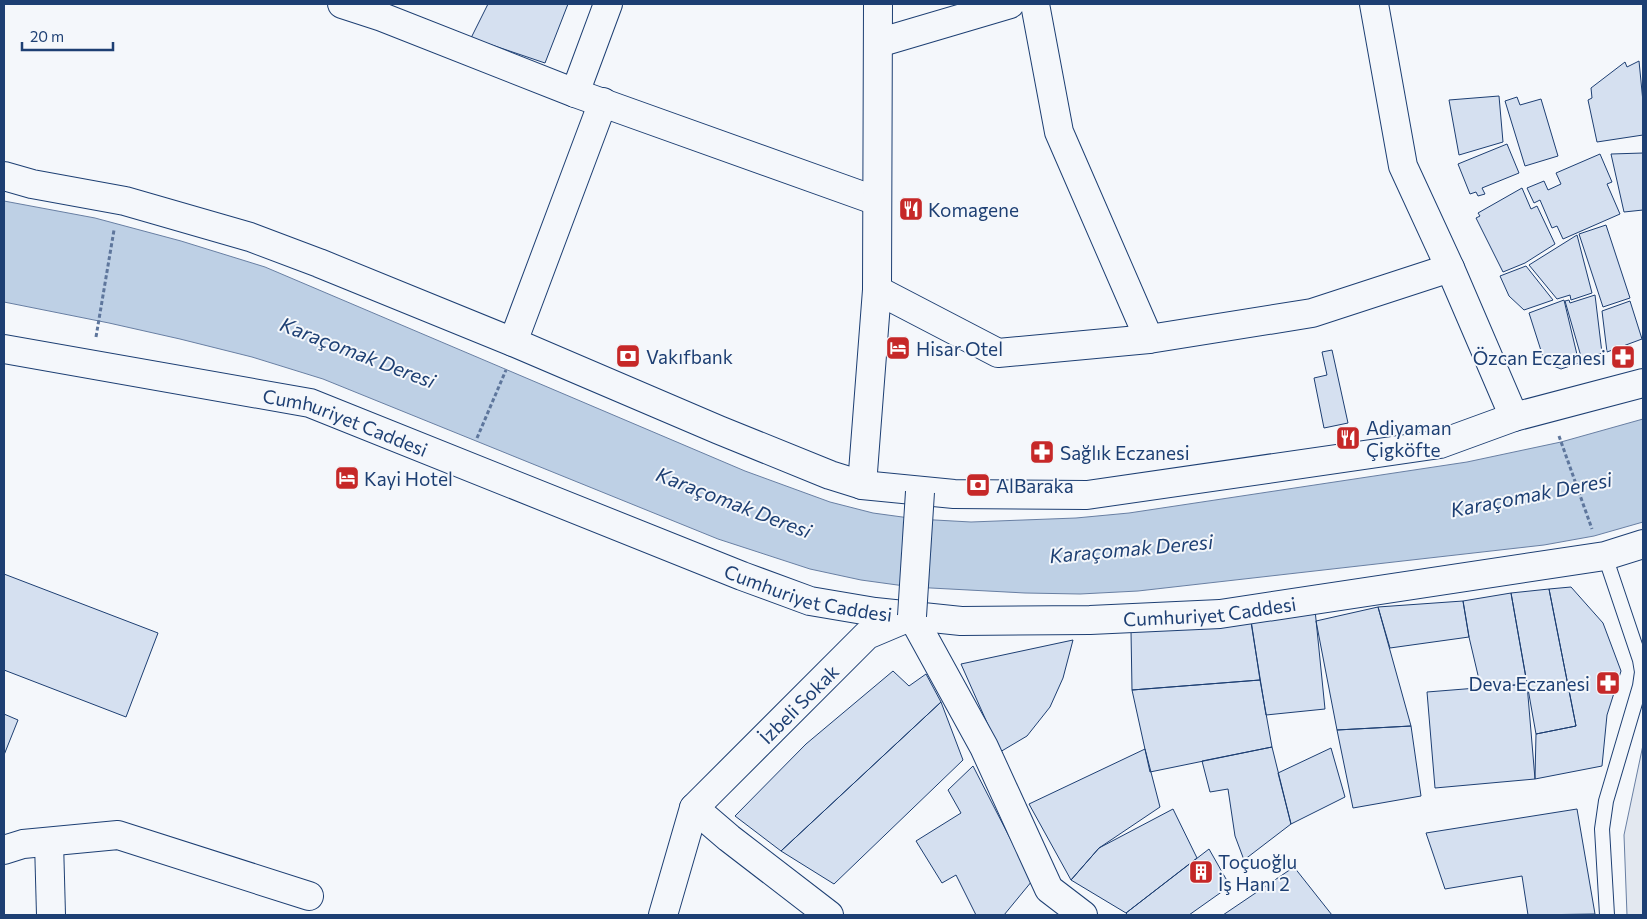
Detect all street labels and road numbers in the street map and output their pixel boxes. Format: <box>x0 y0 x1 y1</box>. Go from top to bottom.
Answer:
street label: Cumhuriyet Caddesi <box>261 383 431 461</box>
street label: Cumhuriyet Caddesi <box>721 559 893 625</box>
street label: Cumhuriyet Caddesi <box>1123 591 1298 630</box>
street label: İzbeli Sokak <box>754 659 843 748</box>

